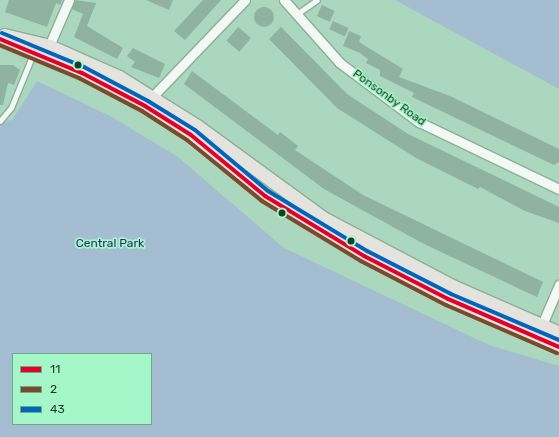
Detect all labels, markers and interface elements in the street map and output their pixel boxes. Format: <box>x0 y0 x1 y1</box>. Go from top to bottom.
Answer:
unlabelled marker <box>73 60 83 70</box>
street label: Ponsonby Road <box>350 67 428 129</box>
unlabelled marker <box>277 208 287 218</box>
unlabelled marker <box>346 236 356 246</box>
park label: Central Park <box>76 237 144 251</box>
legend <box>12 353 152 425</box>
text: 11 <box>50 362 60 376</box>
text: 2 <box>50 382 57 396</box>
text: 43 <box>50 402 65 416</box>

